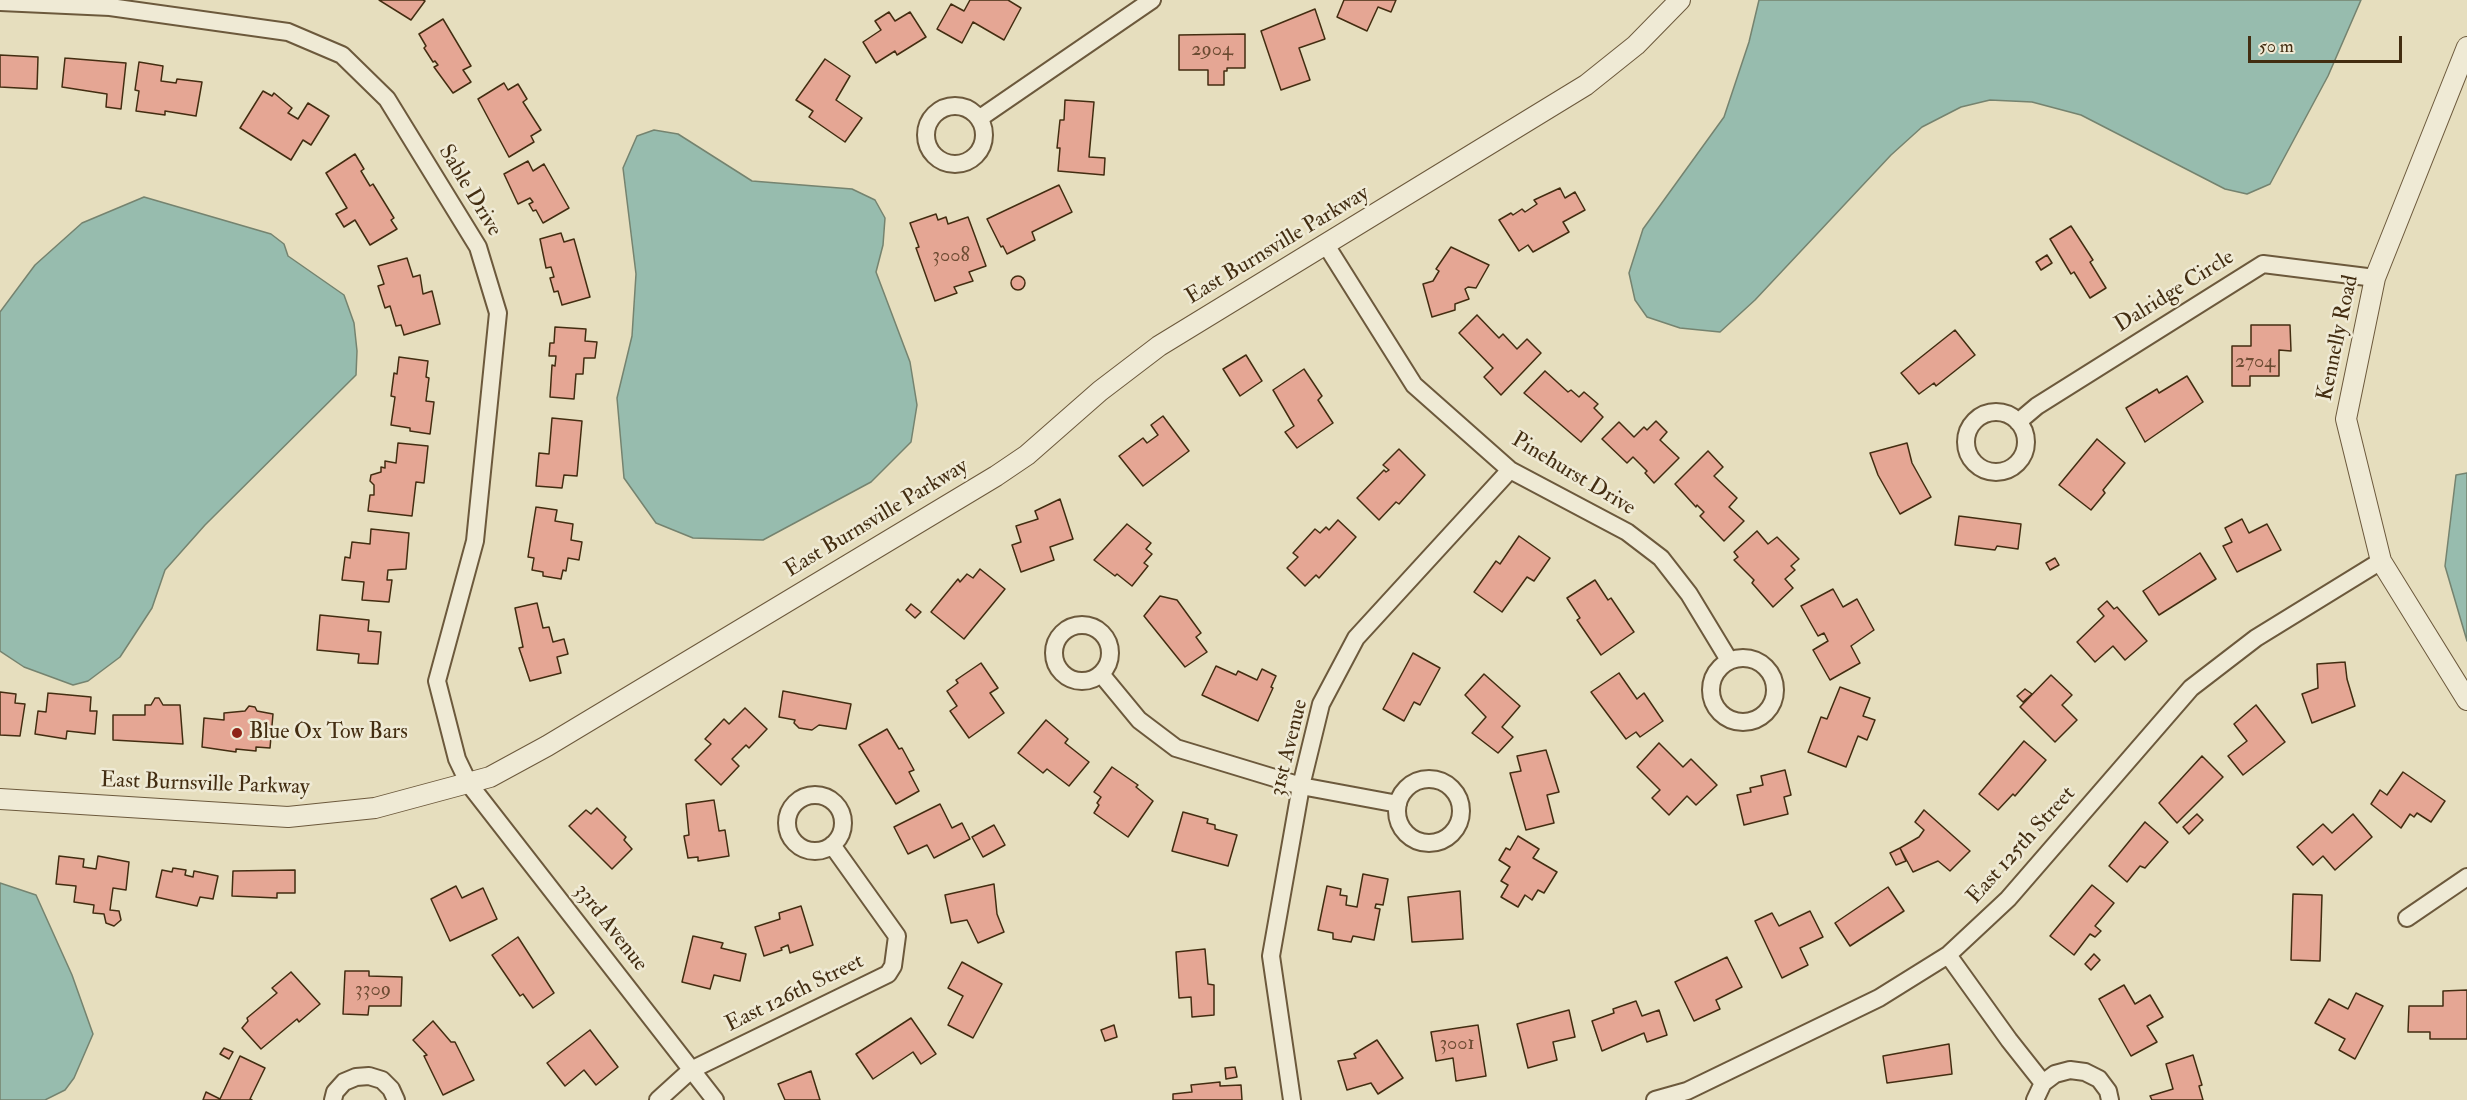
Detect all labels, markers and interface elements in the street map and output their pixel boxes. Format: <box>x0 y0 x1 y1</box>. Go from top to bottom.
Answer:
scale bar <box>2251 24 2406 62</box>
text: 50 m <box>2259 35 2294 58</box>
house number: 2904 <box>1191 39 1233 63</box>
street label: Sable Drive <box>431 141 507 241</box>
street label: East Burnsville Parkway <box>1182 181 1374 311</box>
house number: 3008 <box>932 245 970 269</box>
street label: Dalridge Circle <box>2111 245 2239 339</box>
street label: Kennelly Road <box>2313 273 2365 403</box>
house number: 2704 <box>2235 351 2275 375</box>
street label: Pinehurst Drive <box>1506 428 1640 522</box>
street label: East Burnsville Parkway <box>781 454 973 584</box>
street label: 31st Avenue <box>1265 697 1315 799</box>
place label: Blue Ox Tow Bars <box>249 720 408 746</box>
marker: Blue Ox Tow Bars <box>230 726 244 740</box>
street label: East Burnsville Parkway <box>100 768 310 802</box>
street label: East 125th Street <box>1962 782 2082 910</box>
street label: 33rd Avenue <box>568 879 652 977</box>
street label: East 126th Street <box>722 949 868 1039</box>
house number: 3309 <box>355 979 391 1003</box>
house number: 3001 <box>1439 1033 1475 1057</box>

